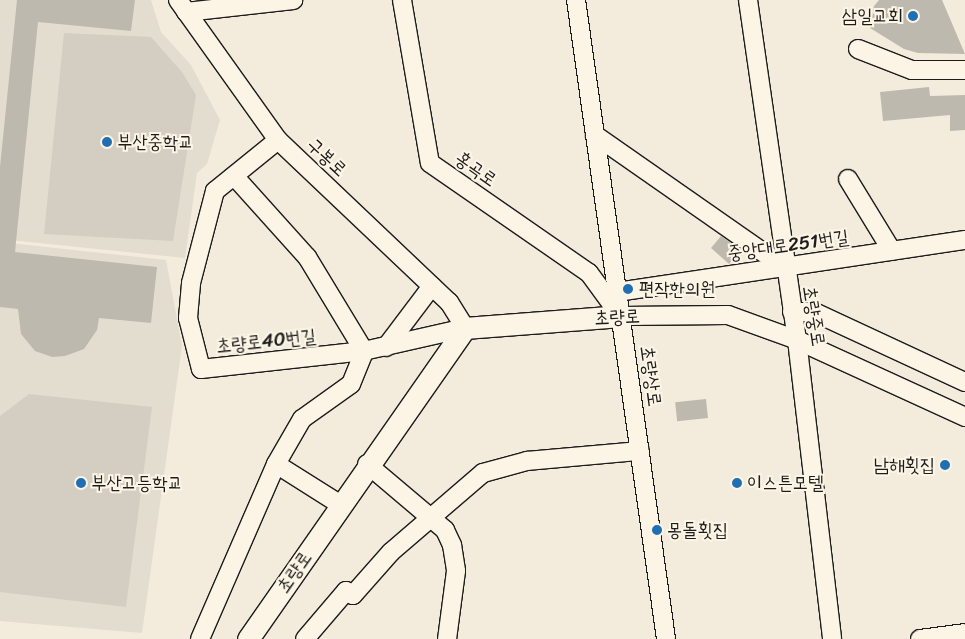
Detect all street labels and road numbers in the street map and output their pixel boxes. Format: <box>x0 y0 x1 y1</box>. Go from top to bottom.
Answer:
street label: 구봉로 <box>302 133 352 181</box>
street label: 홍곡로 <box>451 147 501 191</box>
street label: 중앙대로251번길 <box>726 225 850 265</box>
street label: 초량중로 <box>798 284 830 348</box>
street label: 초량로 <box>594 304 640 330</box>
street label: 초량로40번길 <box>215 324 317 358</box>
street label: 초량상로 <box>635 344 667 408</box>
street label: 초량로 <box>272 547 316 597</box>

